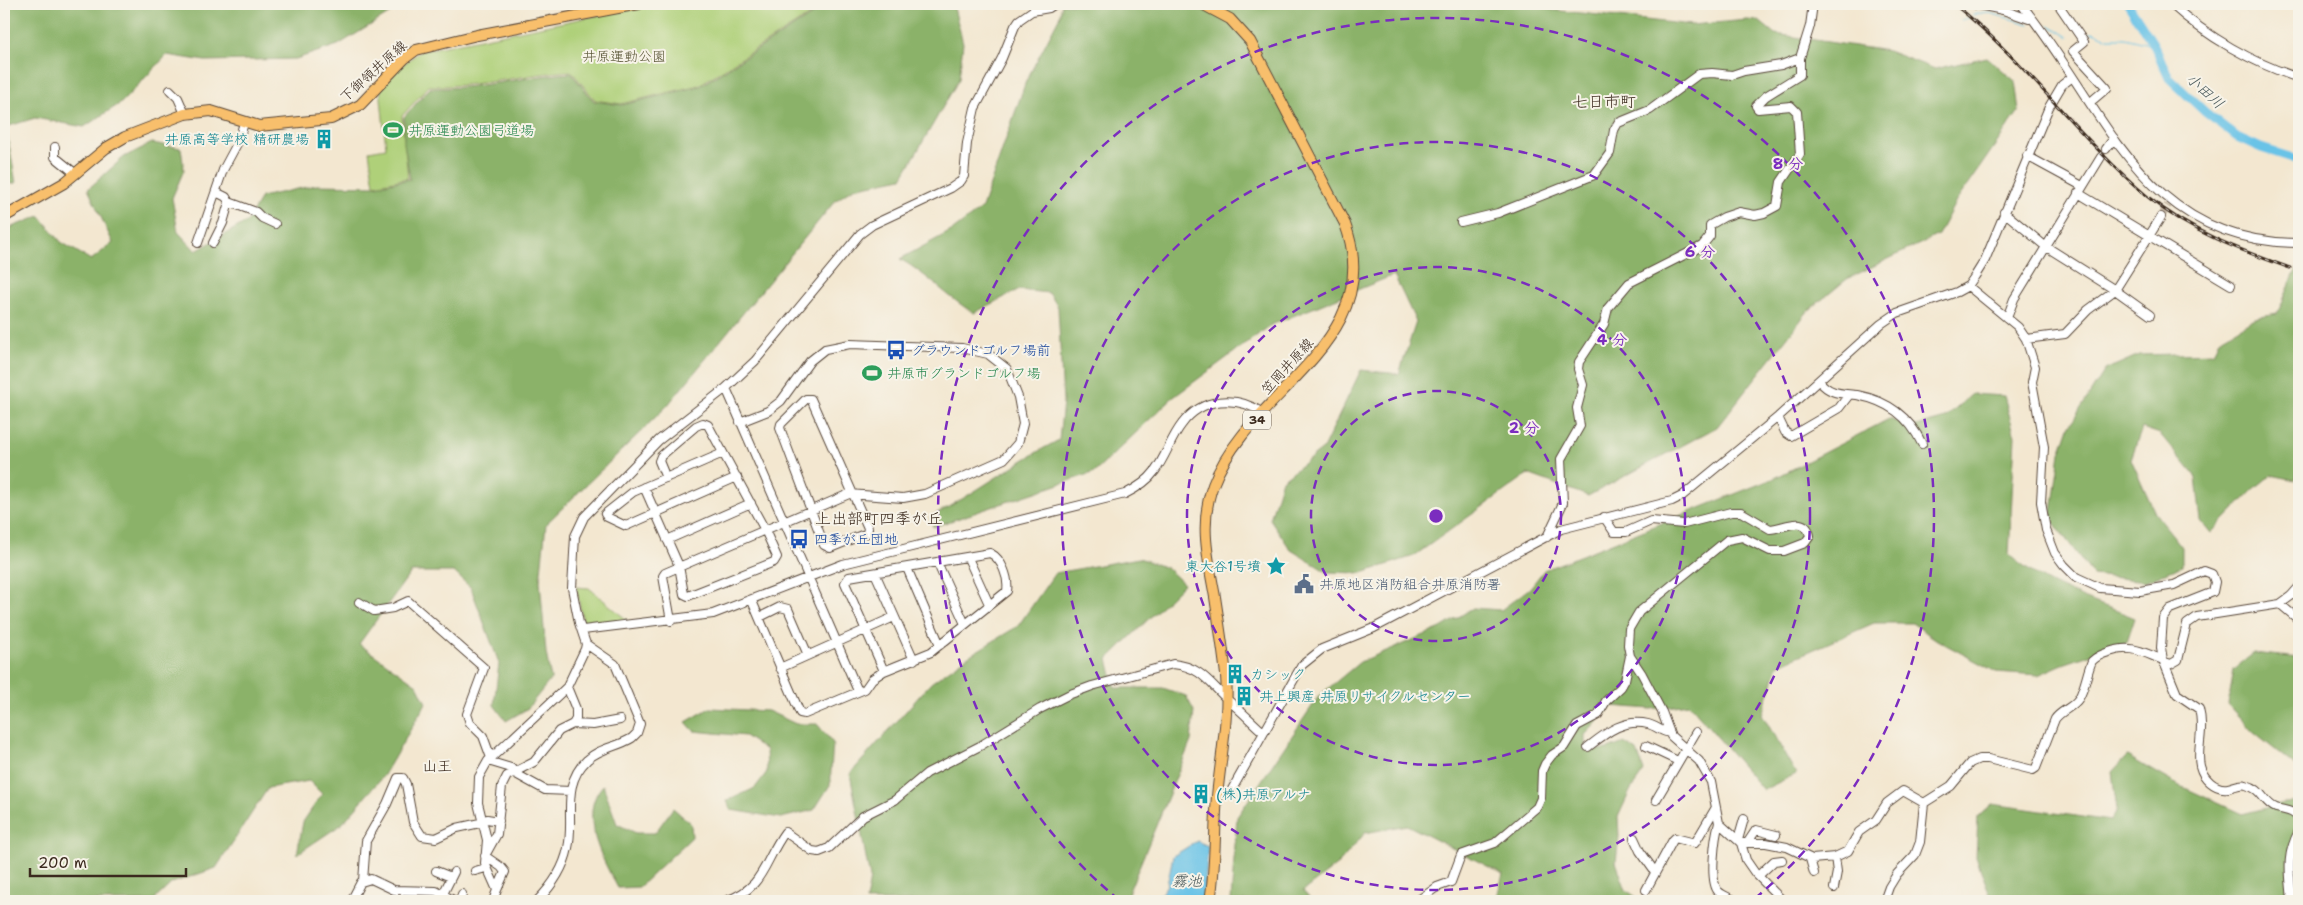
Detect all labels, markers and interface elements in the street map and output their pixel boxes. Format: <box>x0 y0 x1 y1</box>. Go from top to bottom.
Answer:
street label: 下御領井原線 <box>336 36 410 106</box>
park label: 井原運動公園 <box>582 47 666 65</box>
water label: 小田川 <box>2182 69 2228 113</box>
district label: 七日市町 <box>1572 91 1636 112</box>
sports icon: 井原運動公園弓道場 <box>382 119 404 141</box>
place label: 井原運動公園弓道場 <box>408 121 534 139</box>
building icon: 井原高等学校 精研農場 <box>313 128 335 150</box>
place label: 井原高等学校 精研農場 <box>164 130 309 148</box>
text: 8 分 <box>1773 154 1803 174</box>
text: 6 分 <box>1685 242 1715 262</box>
text: 4 分 <box>1597 330 1627 350</box>
street label: 笠岡井原線 <box>1257 334 1317 398</box>
bus stop icon: グラウンドゴルフ場前 <box>885 339 907 361</box>
place label: グラウンドゴルフ場前 <box>911 341 1050 359</box>
sports icon: 井原市グランドゴルフ場 <box>861 362 883 384</box>
place label: 井原市グランドゴルフ場 <box>887 364 1040 382</box>
road number: 34 <box>1243 410 1271 430</box>
text: 2 分 <box>1509 418 1539 438</box>
centre of rings <box>1427 507 1445 525</box>
district label: 上出部町四季が丘 <box>815 508 943 529</box>
bus stop icon: 四季が丘団地 <box>788 528 810 550</box>
place label: 四季が丘団地 <box>814 530 898 548</box>
place icon: 東大谷1号墳 <box>1265 555 1287 577</box>
place label: 東大谷1号墳 <box>1185 557 1261 575</box>
public building icon: 井原地区消防組合井原消防署 <box>1293 573 1315 595</box>
place label: 井原地区消防組合井原消防署 <box>1319 575 1501 593</box>
building icon: カシック <box>1224 663 1246 685</box>
place label: カシック <box>1250 665 1306 683</box>
building icon: 井上興産 井原リサイクルセンター <box>1233 685 1255 707</box>
place label: 井上興産 井原リサイクルセンター <box>1259 687 1471 705</box>
district label: 山王 <box>422 756 452 776</box>
building icon: (株)井原アルナ <box>1190 783 1212 805</box>
place label: (株)井原アルナ <box>1216 785 1311 803</box>
scale bar <box>30 845 186 877</box>
text: 200 m <box>38 853 87 873</box>
water label: 霧池 <box>1172 871 1203 891</box>

